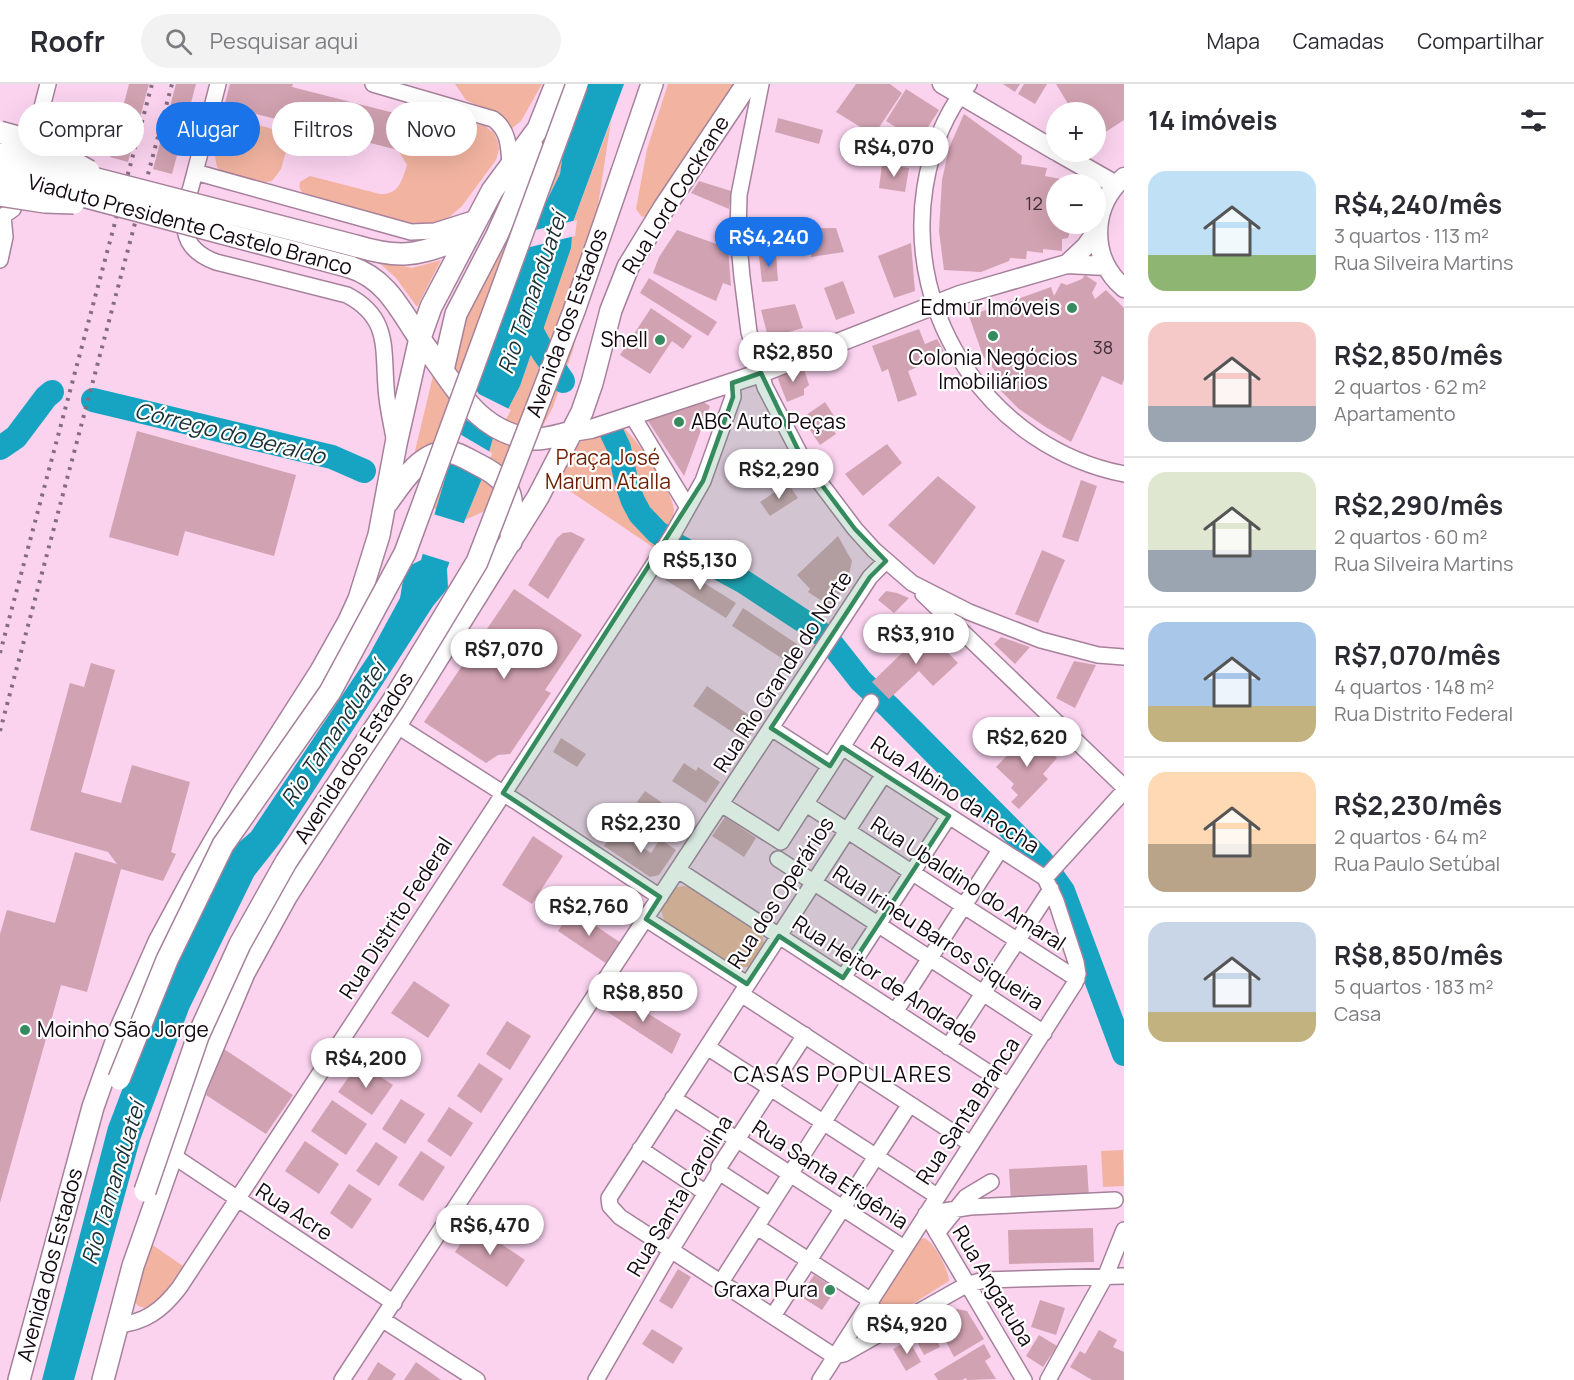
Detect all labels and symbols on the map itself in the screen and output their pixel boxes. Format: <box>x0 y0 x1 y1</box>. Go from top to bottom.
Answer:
street label: Rua Lord Cockrane <box>615 110 735 279</box>
pin: R$4,070 <box>839 127 949 178</box>
street label: Viaduto Presidente Castelo Branco <box>25 167 356 281</box>
house number: 12 <box>1025 191 1043 215</box>
water label: Rio Tamanduateí <box>490 205 575 378</box>
pin: R$4,240 <box>714 217 824 268</box>
street label: Avenida dos Estados <box>519 224 613 421</box>
place label: Edmur Imóveis <box>920 293 1060 321</box>
marker: Edmur Imóveis <box>1065 301 1079 315</box>
place label: Shell <box>600 325 648 353</box>
marker: Colonia Negócios Imobiliários <box>986 329 1000 343</box>
pin: R$2,850 <box>738 332 848 383</box>
marker: Shell <box>653 333 667 347</box>
house number: 38 <box>1093 335 1113 359</box>
place label: Colonia Negócios Imobiliários <box>908 343 1078 395</box>
water label: Córrego do Beraldo <box>132 395 330 472</box>
place label: ABC Auto Peças <box>691 407 846 435</box>
marker: ABC Auto Peças <box>672 415 686 429</box>
park label: Praça José Marum Atalla <box>545 443 671 495</box>
pin: R$2,290 <box>724 449 834 500</box>
pin: R$5,130 <box>645 540 755 591</box>
street label: Rua Rio Grande do Norte <box>706 565 858 778</box>
pin: R$3,910 <box>861 614 971 665</box>
pin: R$7,070 <box>449 629 559 680</box>
water label: Rio Tamanduateí <box>273 652 395 812</box>
street label: Avenida dos Estados <box>287 666 419 849</box>
pin: R$2,620 <box>972 717 1082 768</box>
street label: Rua Albino da Rocha <box>866 729 1045 859</box>
pin: R$2,230 <box>586 803 696 854</box>
street label: Rua Ubaldino do Amaral <box>866 810 1071 957</box>
street label: Rua dos Operários <box>720 811 840 974</box>
street label: Rua Distrito Federal <box>332 831 458 1004</box>
street label: Rua Irineu Barros Siqueira <box>828 858 1049 1016</box>
pin: R$2,760 <box>534 886 644 937</box>
street label: Rua Heitor de Andrade <box>787 909 984 1050</box>
pin: R$8,850 <box>588 972 698 1023</box>
place label: Moinho São Jorge <box>37 1015 209 1043</box>
marker: Moinho São Jorge <box>18 1023 32 1037</box>
street label: Rua Santa Branca <box>909 1031 1025 1189</box>
pin: R$4,200 <box>311 1038 421 1089</box>
district label: CASAS POPULARES <box>734 1059 952 1089</box>
water label: Rio Tamanduateí <box>74 1094 153 1268</box>
street label: Rua Santa Carolina <box>620 1110 738 1281</box>
street label: Rua Santa Efigênia <box>747 1113 914 1235</box>
street label: Avenida dos Estados <box>10 1165 88 1365</box>
street label: Rua Acre <box>251 1176 338 1246</box>
pin: R$6,470 <box>435 1205 545 1256</box>
street label: Rua Angatuba <box>947 1220 1041 1351</box>
place label: Graxa Pura <box>714 1275 818 1303</box>
marker: Graxa Pura <box>823 1283 837 1297</box>
pin: R$4,920 <box>852 1304 962 1355</box>

